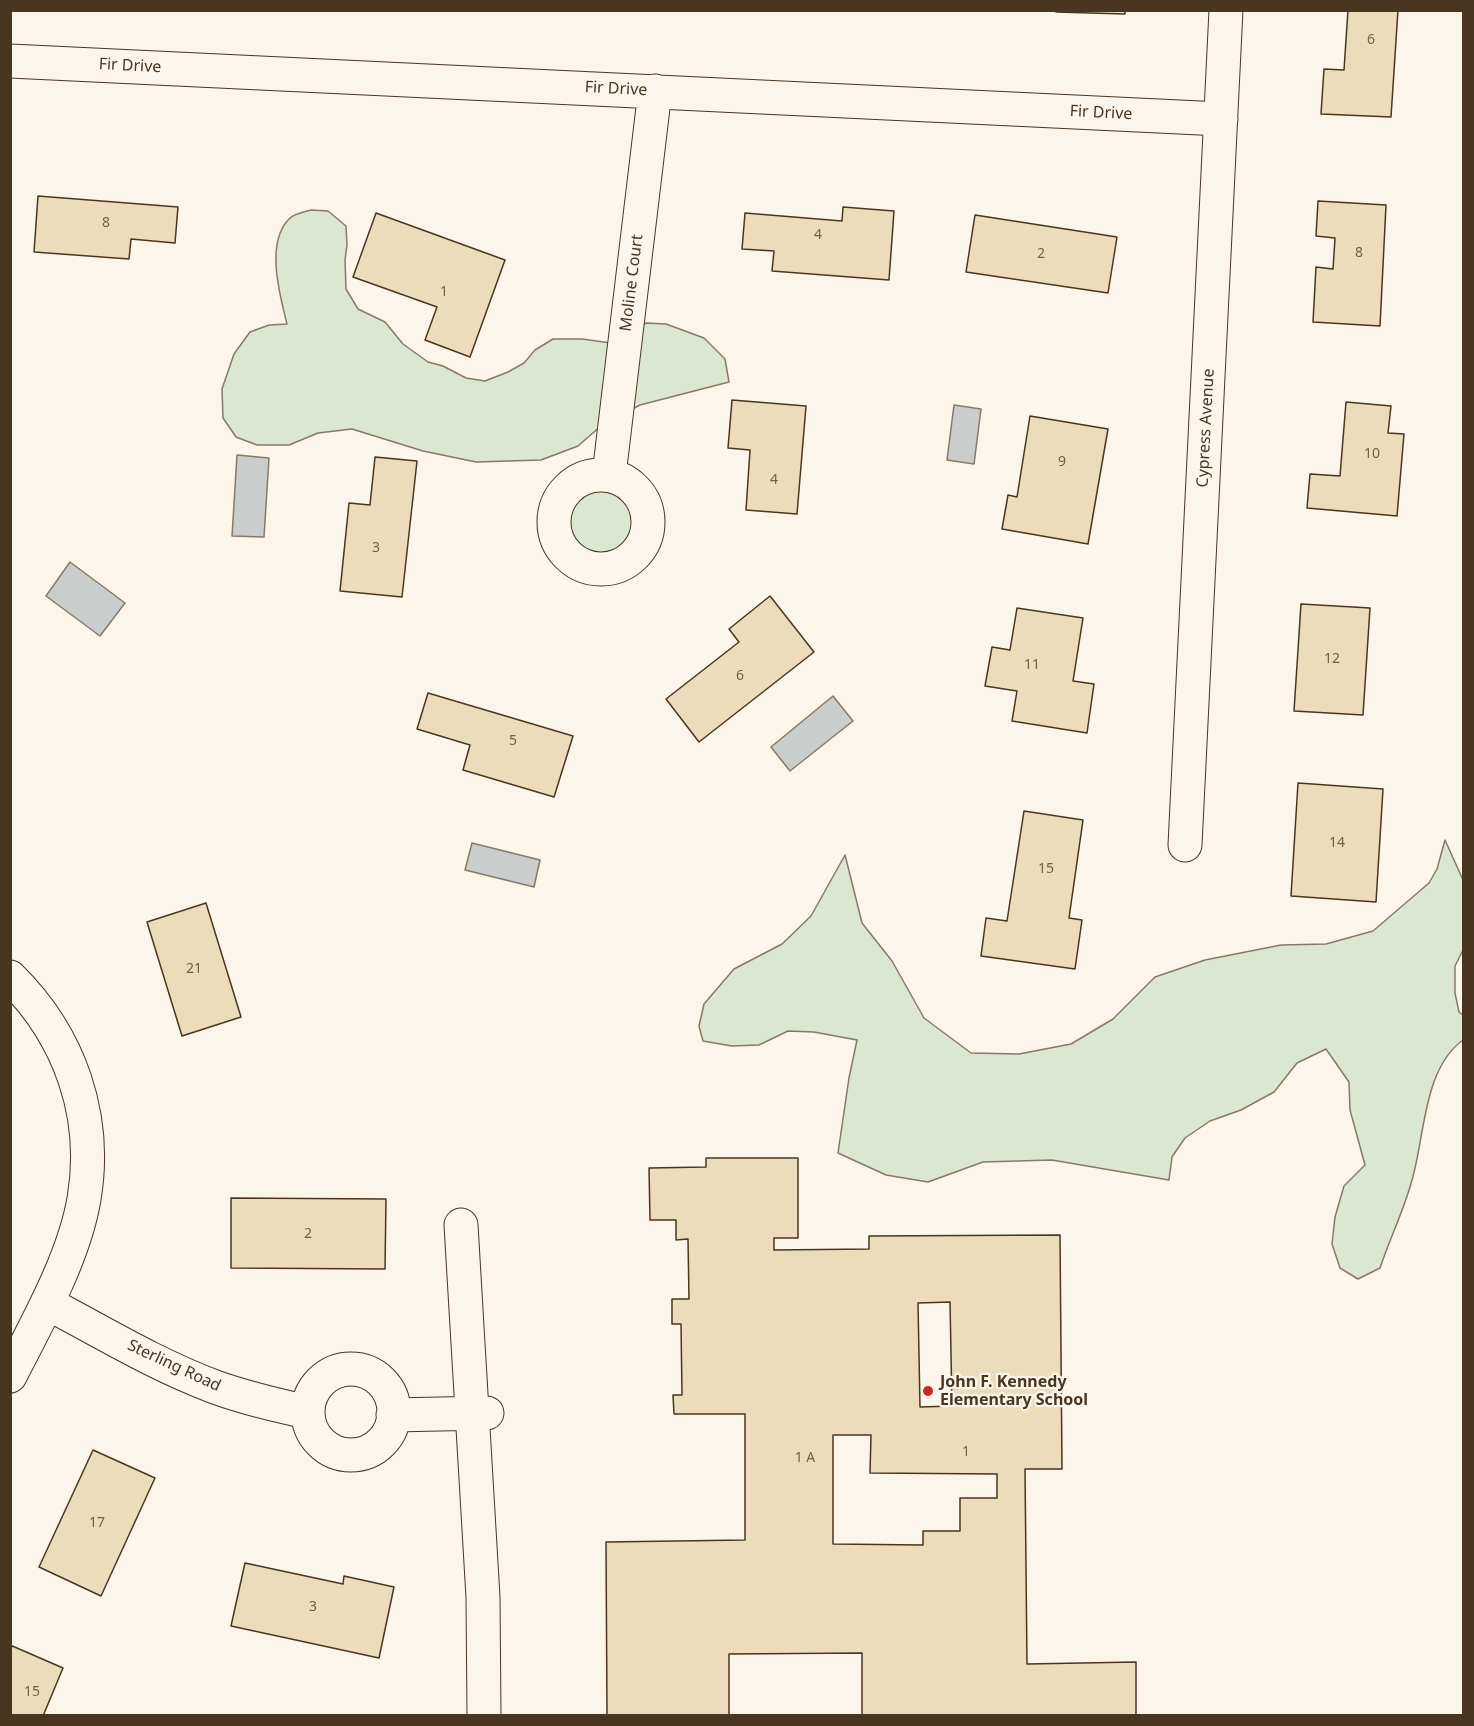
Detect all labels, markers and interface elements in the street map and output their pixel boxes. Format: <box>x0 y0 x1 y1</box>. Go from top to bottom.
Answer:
house number: 6 <box>1367 32 1375 48</box>
street label: Fir Drive <box>98 55 162 77</box>
street label: Fir Drive <box>584 78 648 100</box>
street label: Fir Drive <box>1069 102 1133 124</box>
house number: 8 <box>102 215 110 231</box>
house number: 4 <box>814 227 822 243</box>
street label: Moline Court <box>617 233 647 333</box>
house number: 8 <box>1355 245 1363 261</box>
house number: 2 <box>1037 246 1045 262</box>
house number: 1 <box>440 284 448 300</box>
street label: Cypress Avenue <box>1193 368 1219 488</box>
house number: 10 <box>1364 446 1380 462</box>
house number: 9 <box>1058 454 1066 470</box>
house number: 4 <box>770 472 778 488</box>
house number: 3 <box>372 540 380 556</box>
house number: 12 <box>1324 651 1340 667</box>
house number: 11 <box>1024 657 1040 673</box>
house number: 6 <box>736 668 744 684</box>
house number: 5 <box>509 733 517 749</box>
house number: 14 <box>1329 835 1345 851</box>
house number: 15 <box>1038 861 1054 877</box>
house number: 21 <box>186 961 202 977</box>
house number: 2 <box>304 1226 312 1242</box>
street label: Sterling Road <box>124 1336 224 1396</box>
place label: John F. Kennedy Elementary School <box>940 1372 1088 1410</box>
marker: John F. Kennedy Elementary School <box>921 1384 935 1398</box>
house number: 1 <box>962 1444 970 1460</box>
house number: 1 A <box>795 1450 815 1466</box>
house number: 17 <box>89 1515 105 1531</box>
house number: 3 <box>309 1599 317 1615</box>
house number: 15 <box>24 1684 40 1700</box>

